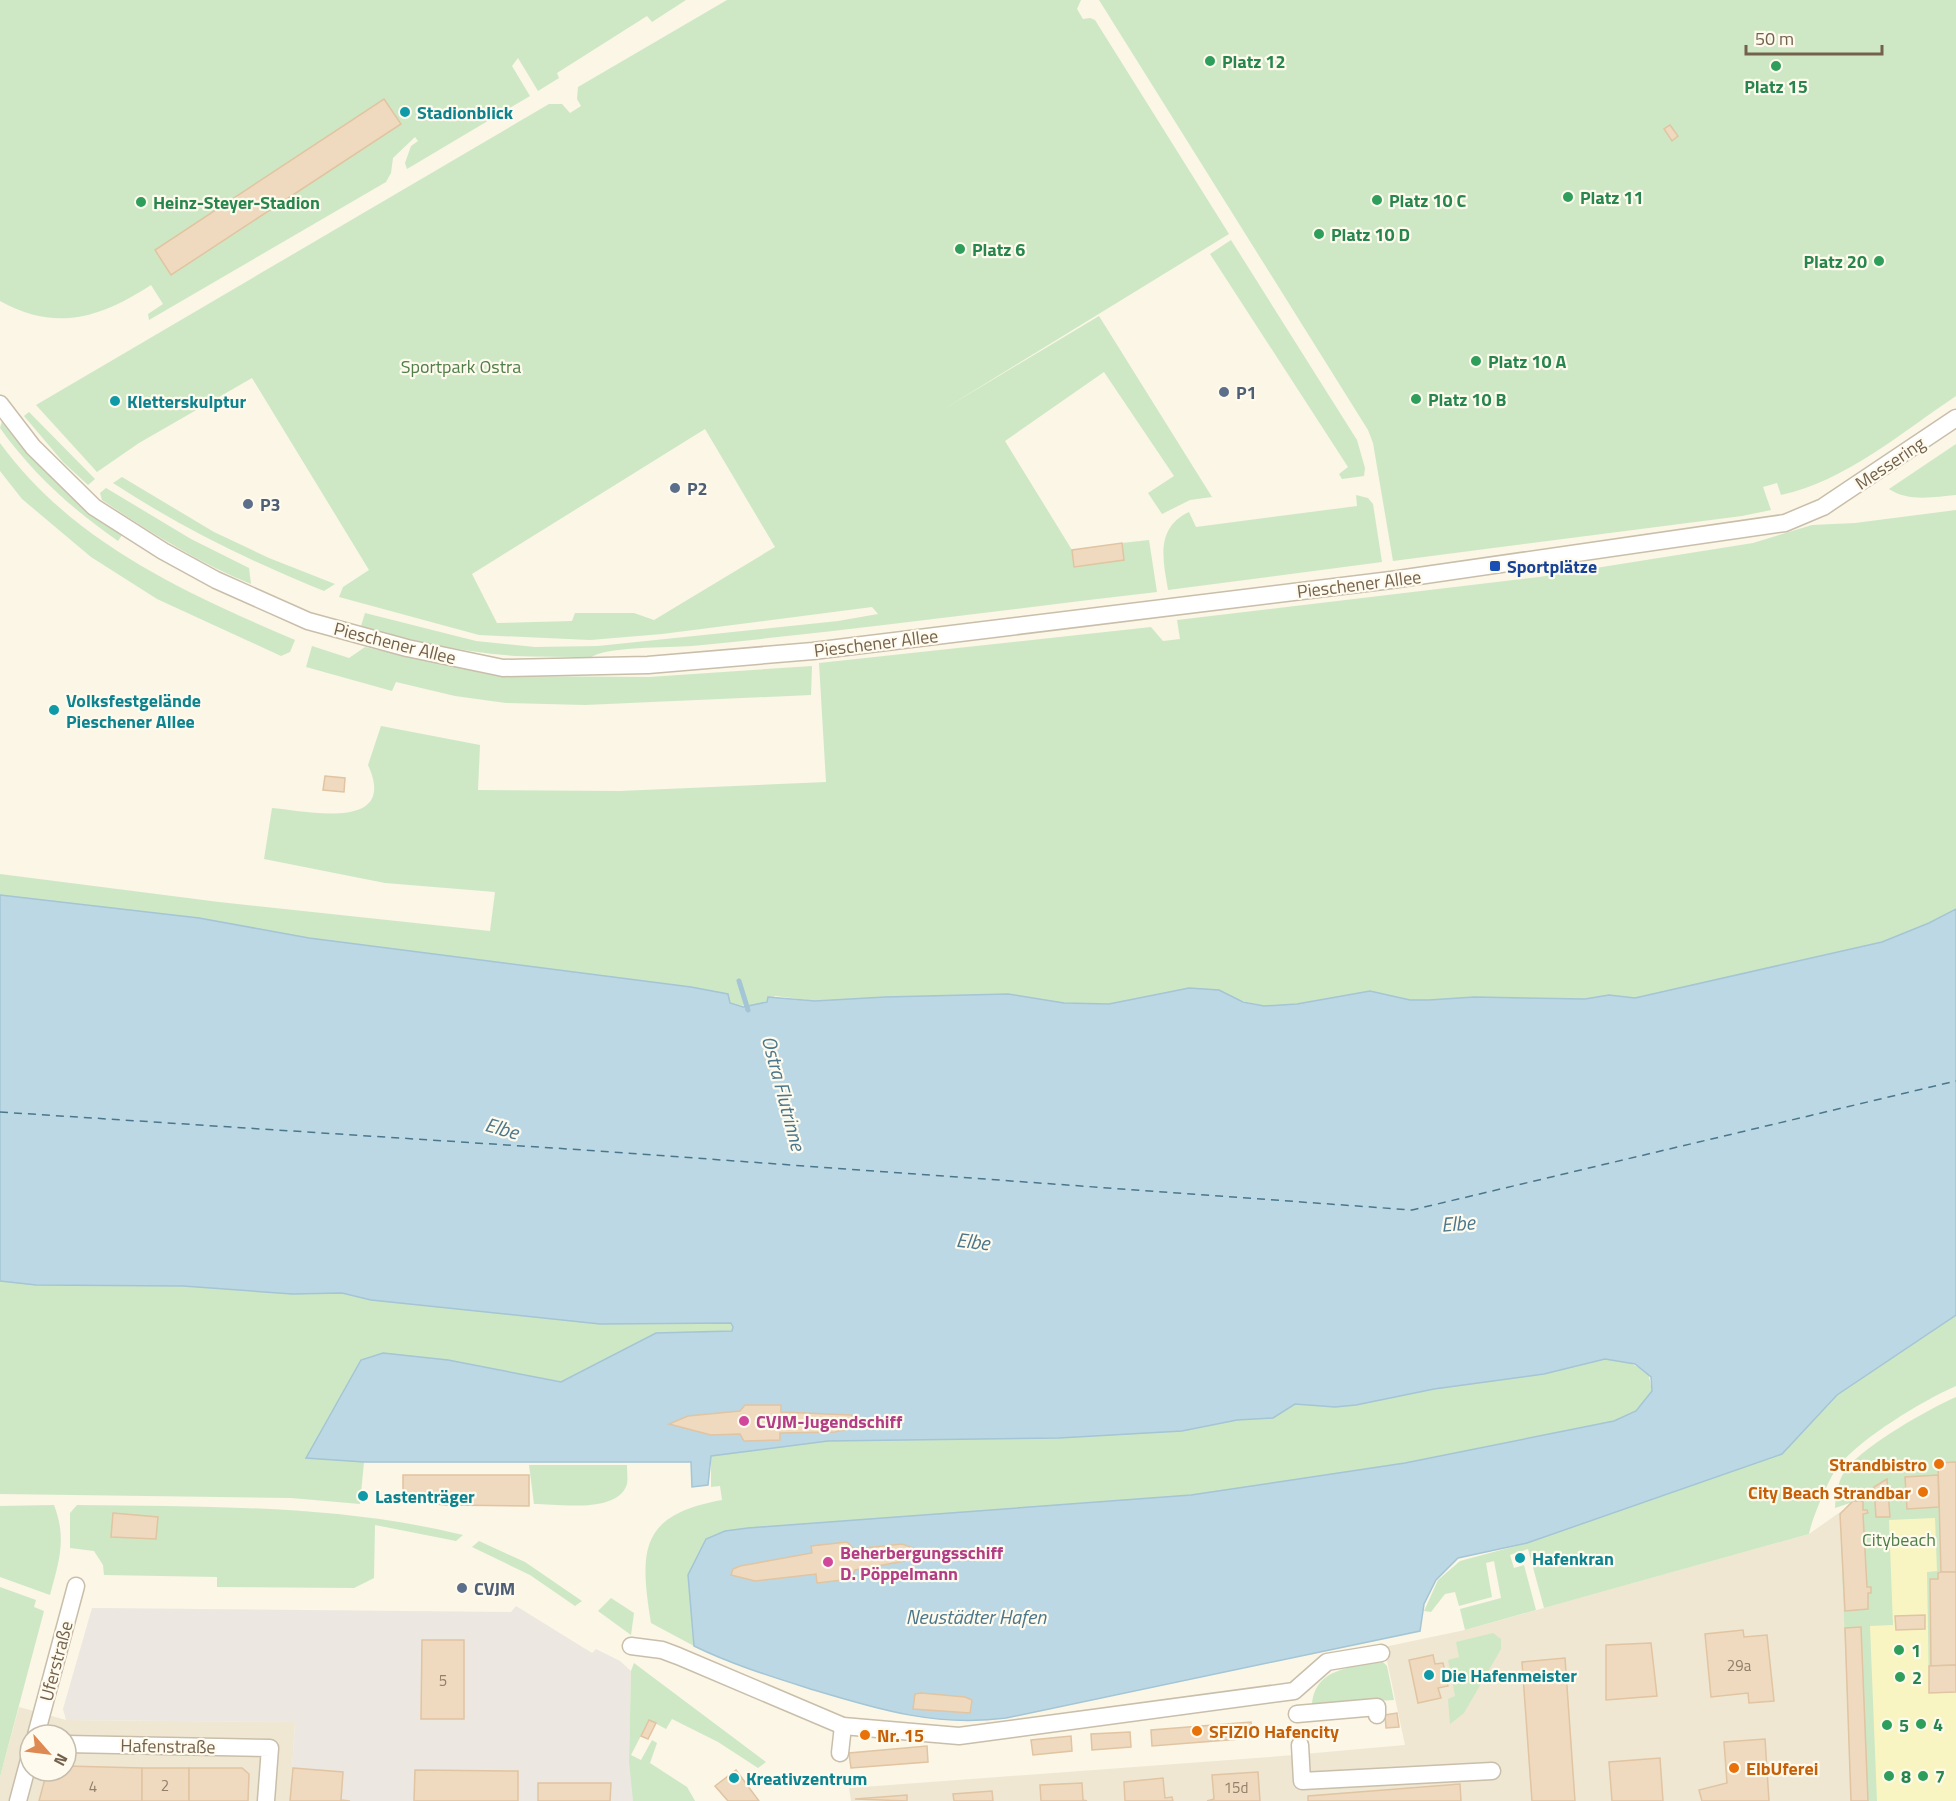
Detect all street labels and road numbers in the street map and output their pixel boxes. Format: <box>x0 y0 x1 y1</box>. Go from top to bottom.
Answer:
street label: Messering <box>1850 430 1930 496</box>
street label: Pieschener Allee <box>1295 563 1423 605</box>
street label: Pieschener Allee <box>331 615 459 671</box>
street label: Pieschener Allee <box>812 622 940 664</box>
street label: Uferstraße <box>32 1618 80 1704</box>
street label: Hafenstraße <box>120 1732 216 1760</box>

